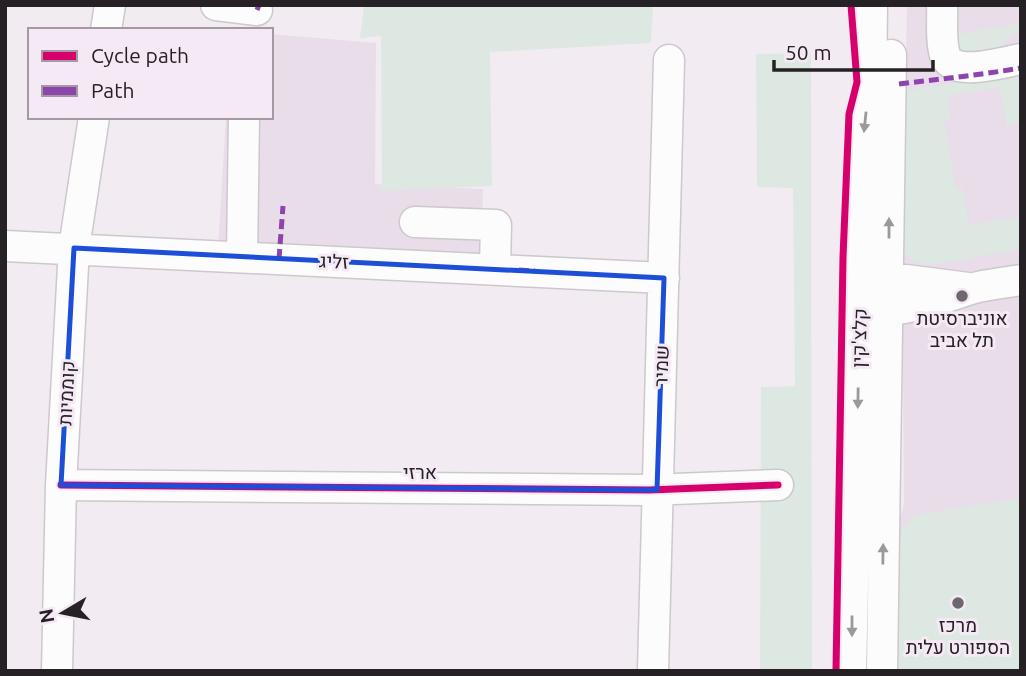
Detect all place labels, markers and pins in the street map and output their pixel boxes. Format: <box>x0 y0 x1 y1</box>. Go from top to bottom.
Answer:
marker: אוניברסיטת תל אביב <box>954 288 970 304</box>
place label: אוניברסיטת תל אביב <box>916 307 1008 351</box>
marker: מרכז הספורט עלית <box>950 595 966 611</box>
place label: מרכז הספורט עלית <box>906 614 1010 658</box>

